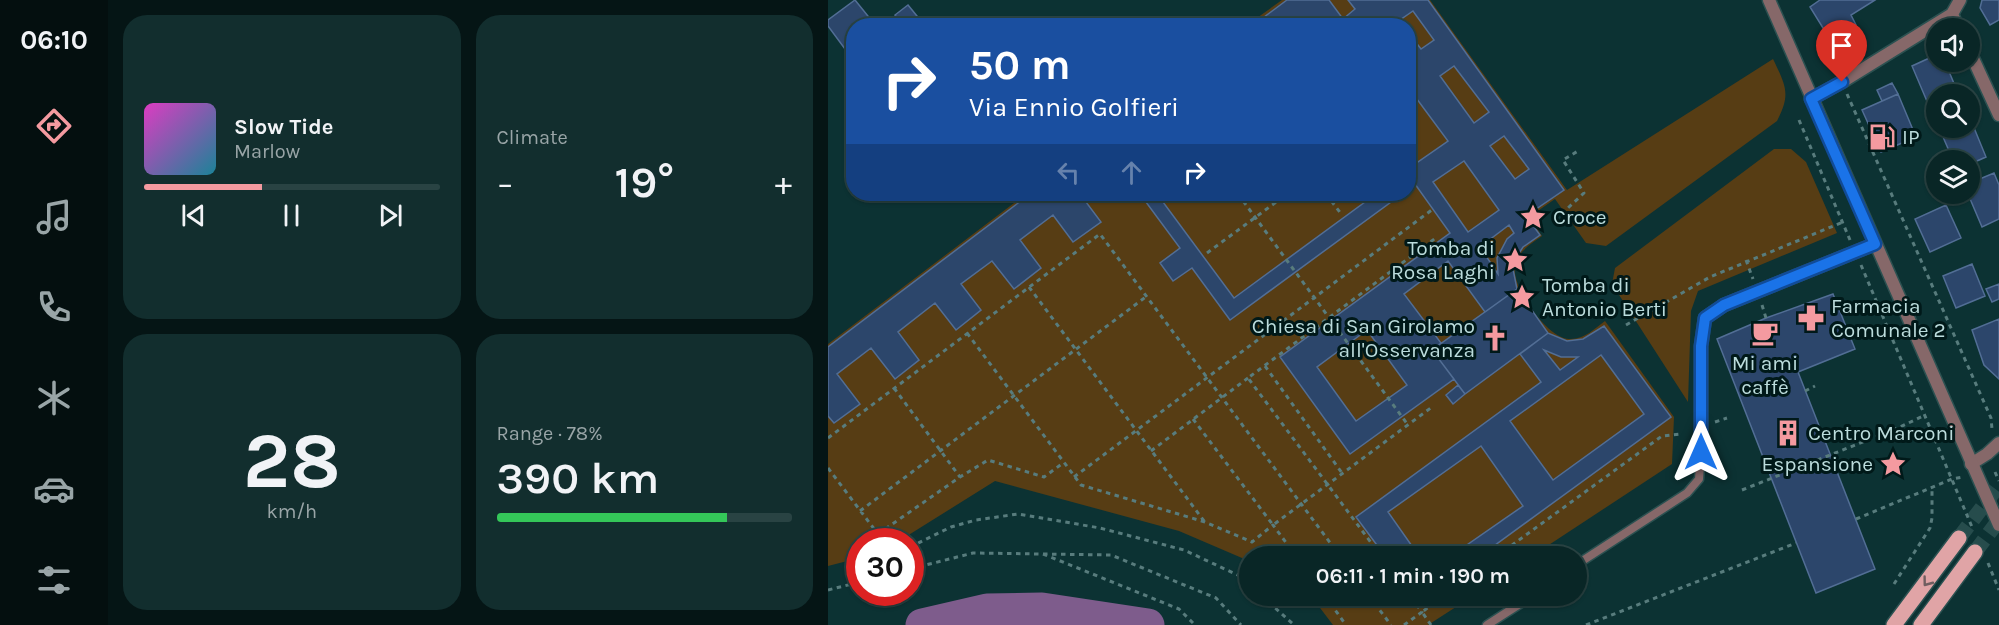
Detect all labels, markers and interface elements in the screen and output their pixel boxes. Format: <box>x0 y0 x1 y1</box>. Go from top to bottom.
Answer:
map controls <box>1926 18 1980 204</box>
button: sound <box>1926 18 1980 72</box>
pin <box>1816 20 1867 82</box>
text: 06:10 <box>20 24 88 56</box>
icon: arrive <box>1825 29 1858 62</box>
text: 50 m <box>969 40 1071 90</box>
icon: right <box>870 42 948 120</box>
button: search <box>1926 84 1980 138</box>
text: Via Ennio Golfieri <box>969 91 1179 123</box>
icon: directions <box>33 105 75 147</box>
text: Slow Tide <box>234 114 334 140</box>
fuel station icon: IP <box>1867 122 1897 152</box>
place label: IP <box>1902 125 1920 149</box>
text: Climate <box>497 126 568 149</box>
text: Marlow <box>234 140 300 163</box>
button: layers <box>1926 150 1980 204</box>
text: 19° <box>614 156 674 208</box>
icon: left <box>1052 156 1085 189</box>
icon: ahead <box>1115 156 1148 189</box>
icon: right <box>1178 156 1211 189</box>
text: − <box>497 164 514 202</box>
text: + <box>775 164 792 202</box>
icon: music <box>33 196 75 238</box>
icon: previous <box>177 199 210 232</box>
icon: pause <box>275 199 308 232</box>
icon: next <box>374 199 407 232</box>
place icon: Croce <box>1518 202 1548 232</box>
place label: Croce <box>1553 205 1607 229</box>
place label: Tomba di Rosa Laghi <box>1391 236 1495 284</box>
place icon: Tomba di Rosa Laghi <box>1500 245 1530 275</box>
place label: Tomba di Antonio Berti <box>1542 273 1667 321</box>
place icon: Tomba di Antonio Berti <box>1507 282 1537 312</box>
icon: phone <box>33 286 75 328</box>
place label: Farmacia Comunale 2 <box>1831 294 1946 342</box>
pharmacy icon: Farmacia Comunale 2 <box>1796 303 1826 333</box>
place label: Chiesa di San Girolamo all'Osservanza <box>1252 314 1475 362</box>
cafe icon: Mi ami caffè <box>1750 318 1780 348</box>
church icon: Chiesa di San Girolamo all'Osservanza <box>1480 323 1510 353</box>
place label: Mi ami caffè <box>1732 351 1798 399</box>
icon: climate <box>33 377 75 419</box>
text: 28 <box>243 415 341 507</box>
building icon: Centro Marconi <box>1773 418 1803 448</box>
position arrow <box>1669 420 1733 484</box>
place label: Centro Marconi <box>1808 421 1954 445</box>
text: Range · 78% <box>497 422 603 445</box>
place icon: Espansione <box>1878 449 1908 479</box>
text: 390 km <box>497 452 659 504</box>
place label: Espansione <box>1761 452 1873 476</box>
icon: car <box>33 468 75 510</box>
text: km/h <box>266 500 317 523</box>
speed limit sign: 30 <box>846 528 924 606</box>
icon: filters <box>33 559 75 601</box>
text: 06:11 · 1 min · 190 m <box>1316 563 1510 589</box>
one-way arrow <box>1923 575 1934 586</box>

